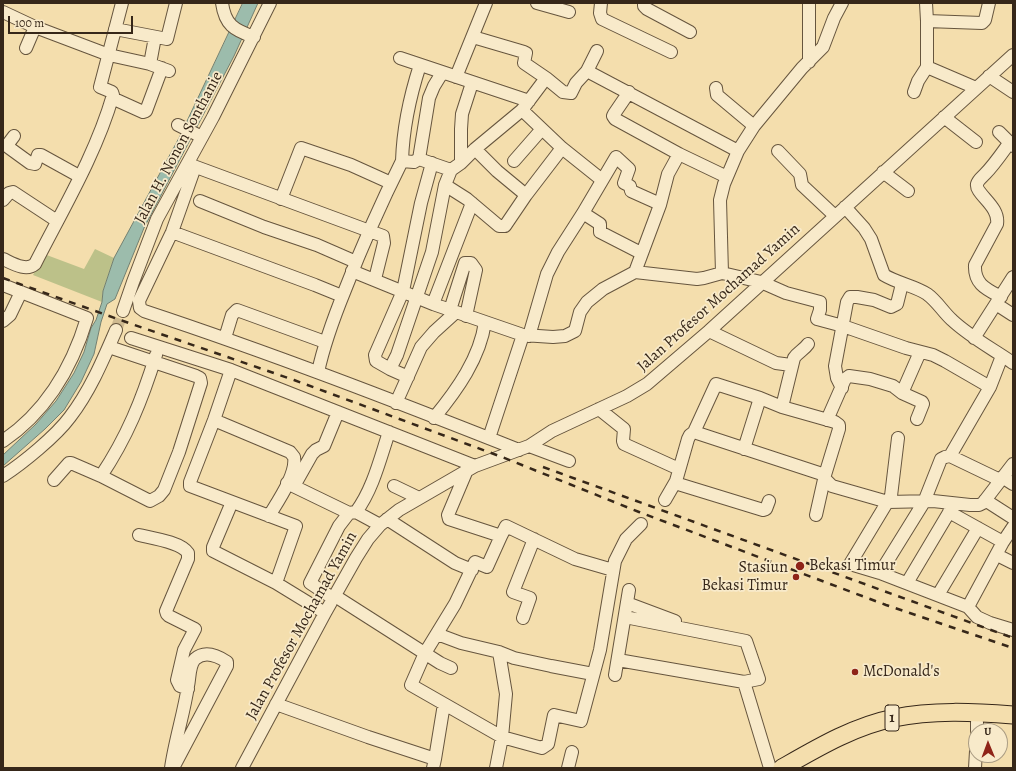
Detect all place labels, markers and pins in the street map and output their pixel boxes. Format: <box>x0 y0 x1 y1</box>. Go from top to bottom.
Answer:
place label: Bekasi Timur <box>809 556 896 576</box>
place label: Stasiun Bekasi Timur <box>701 558 788 596</box>
marker: Bekasi Timur <box>794 560 806 572</box>
marker: Stasiun Bekasi Timur <box>791 572 801 582</box>
place label: McDonald's <box>863 662 940 682</box>
marker: McDonald's <box>850 667 860 677</box>

